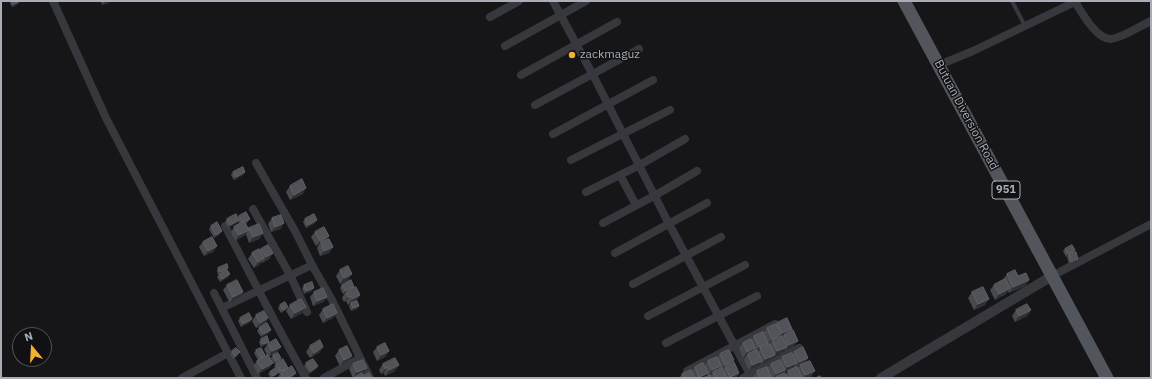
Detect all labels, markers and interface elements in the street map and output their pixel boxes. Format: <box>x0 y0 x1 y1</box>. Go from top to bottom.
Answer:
place label: zackmaguz <box>580 48 640 62</box>
marker: zackmaguz <box>567 50 577 60</box>
street label: Butuan Diversion Road <box>931 58 1001 172</box>
road number: 951 <box>992 181 1020 199</box>
north arrow <box>12 327 52 367</box>
text: N <box>23 329 35 344</box>

